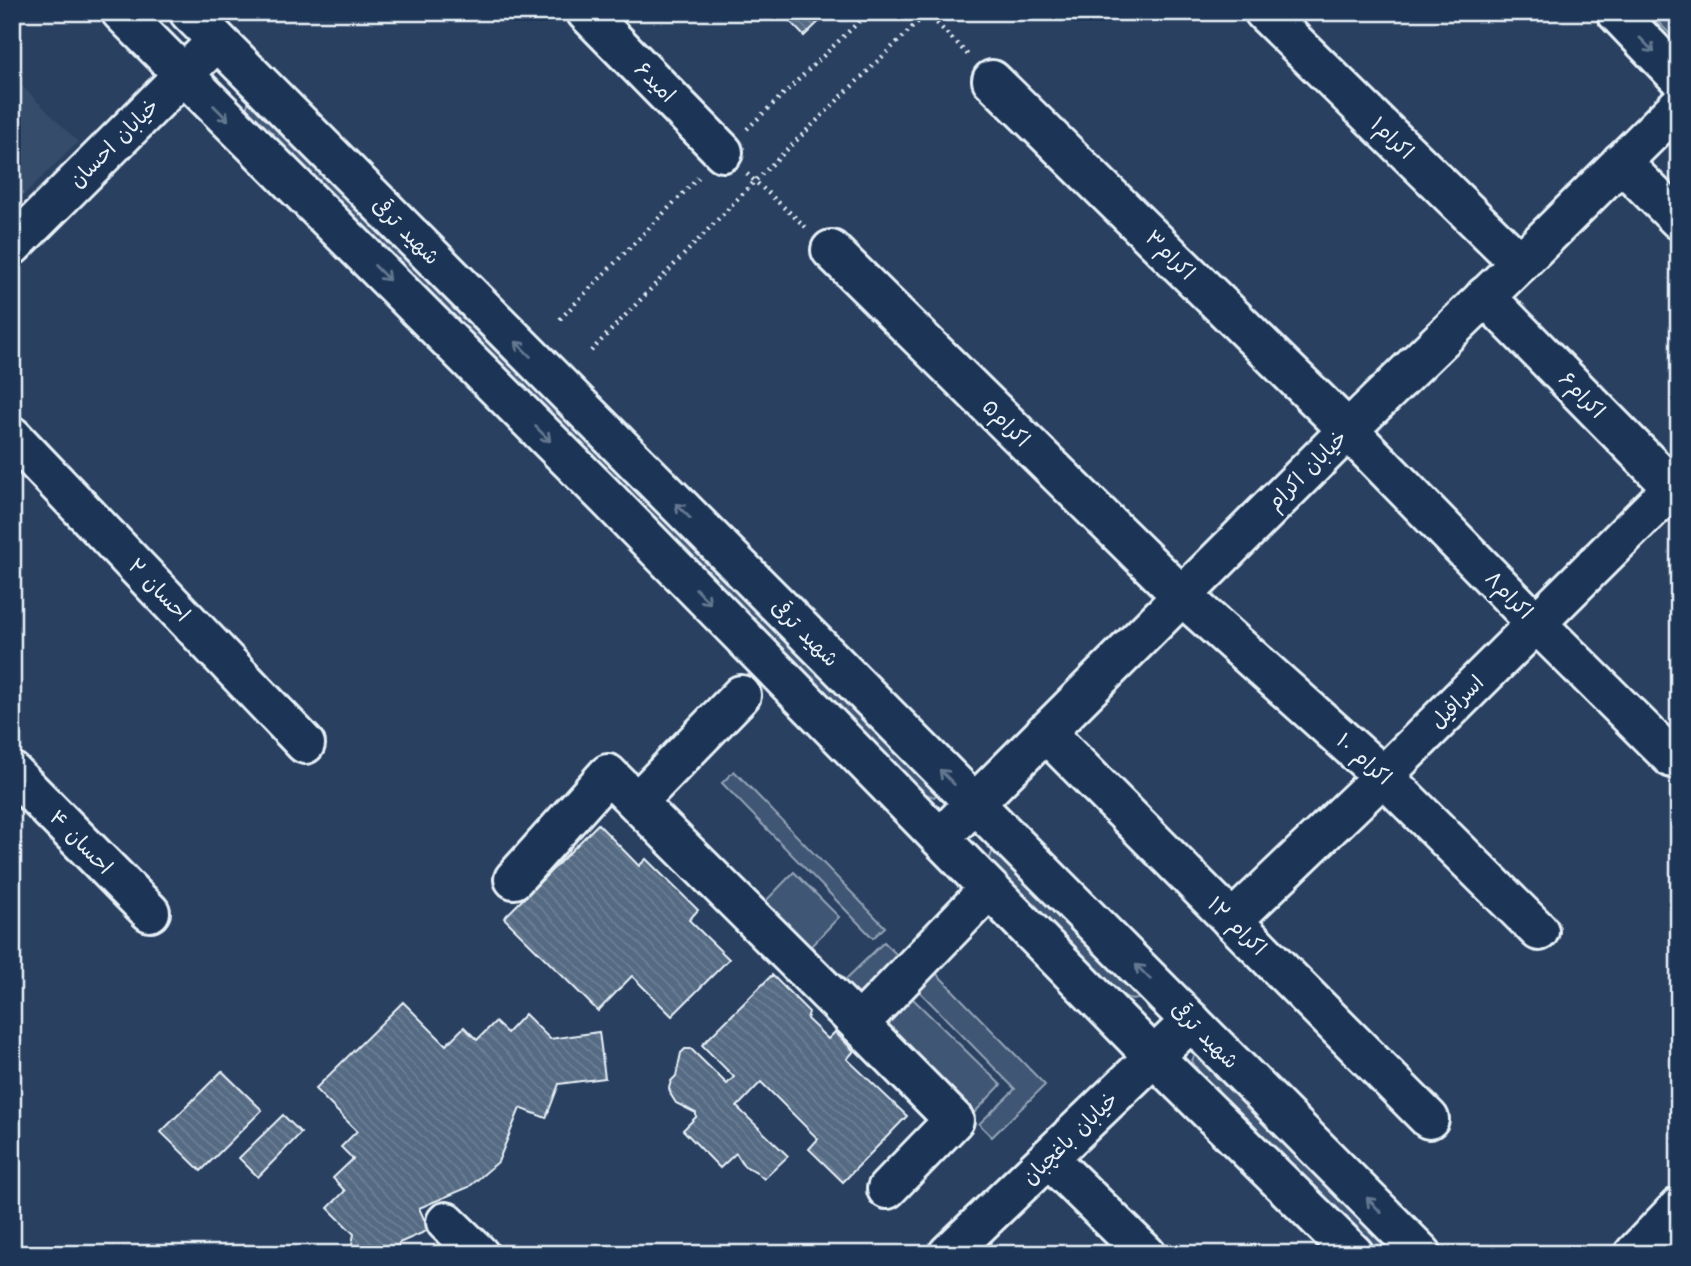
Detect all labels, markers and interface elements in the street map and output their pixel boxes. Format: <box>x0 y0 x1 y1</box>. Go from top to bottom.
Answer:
one-way arrow <box>1639 36 1656 53</box>
street label: امید۶ <box>628 55 682 109</box>
street label: خیابان احسان <box>63 92 166 195</box>
one-way arrow <box>212 104 229 121</box>
street label: اکرام۱ <box>1363 111 1420 167</box>
street label: شهید ترقی <box>365 191 446 272</box>
street label: اکرام۳ <box>1138 224 1201 287</box>
one-way arrow <box>373 265 390 282</box>
one-way arrow <box>515 341 532 358</box>
street label: اکرام۶ <box>1551 365 1611 426</box>
street label: اکرام۵ <box>975 393 1036 454</box>
street label: خیابان اکرام <box>1261 424 1355 518</box>
one-way arrow <box>534 426 551 443</box>
one-way arrow <box>675 503 692 520</box>
street label: احسان ۲ <box>121 552 196 628</box>
street label: اکرام۸ <box>1478 565 1539 627</box>
one-way arrow <box>694 587 711 604</box>
street label: شهید ترقی <box>764 593 845 674</box>
street label: اسرافیل <box>1424 669 1491 736</box>
street label: اکرام ۱۰ <box>1329 727 1398 793</box>
one-way arrow <box>939 768 956 785</box>
street label: احسان ۴ <box>43 804 119 881</box>
street label: اکرام ۱۲ <box>1200 890 1273 963</box>
one-way arrow <box>1134 964 1151 981</box>
street label: شهید ترقی <box>1164 995 1245 1076</box>
street label: خیابان باغچبان <box>1016 1085 1125 1191</box>
one-way arrow <box>1365 1197 1382 1214</box>

